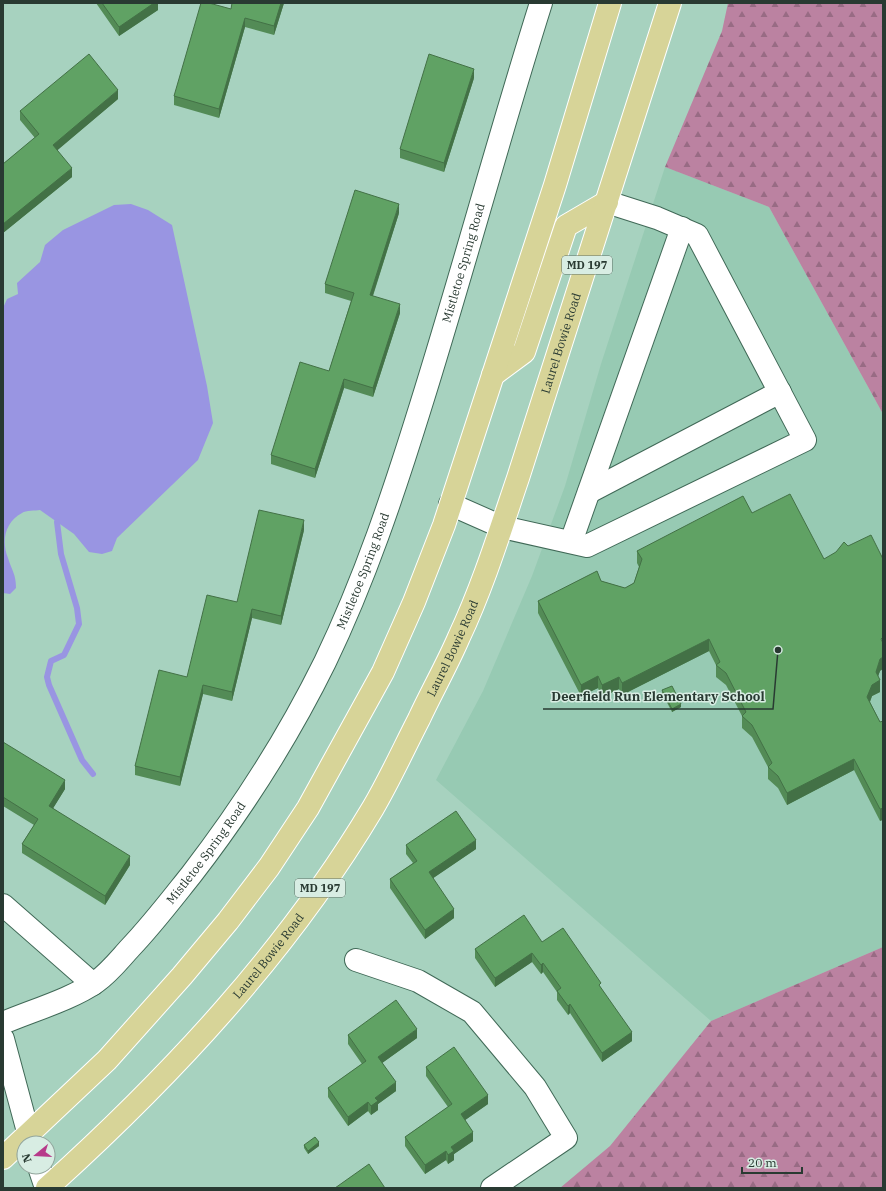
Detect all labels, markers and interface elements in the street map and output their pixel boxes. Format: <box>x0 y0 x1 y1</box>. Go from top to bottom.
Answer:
street label: Mistletoe Spring Road <box>439 201 488 324</box>
road number: MD 197 <box>562 256 612 274</box>
street label: Laurel Bowie Road <box>537 291 584 395</box>
street label: Mistletoe Spring Road <box>333 511 392 631</box>
street label: Laurel Bowie Road <box>423 598 481 699</box>
callout: Deerfield Run Elementary School <box>543 684 773 709</box>
text: Deerfield Run Elementary School <box>551 688 765 705</box>
street label: Mistletoe Spring Road <box>163 799 249 907</box>
road number: MD 197 <box>295 879 345 897</box>
street label: Laurel Bowie Road <box>229 910 307 1002</box>
north arrow <box>16 1135 56 1175</box>
scale bar <box>742 1149 802 1175</box>
text: N <box>18 1152 34 1164</box>
text: 20 m <box>748 1155 777 1170</box>

